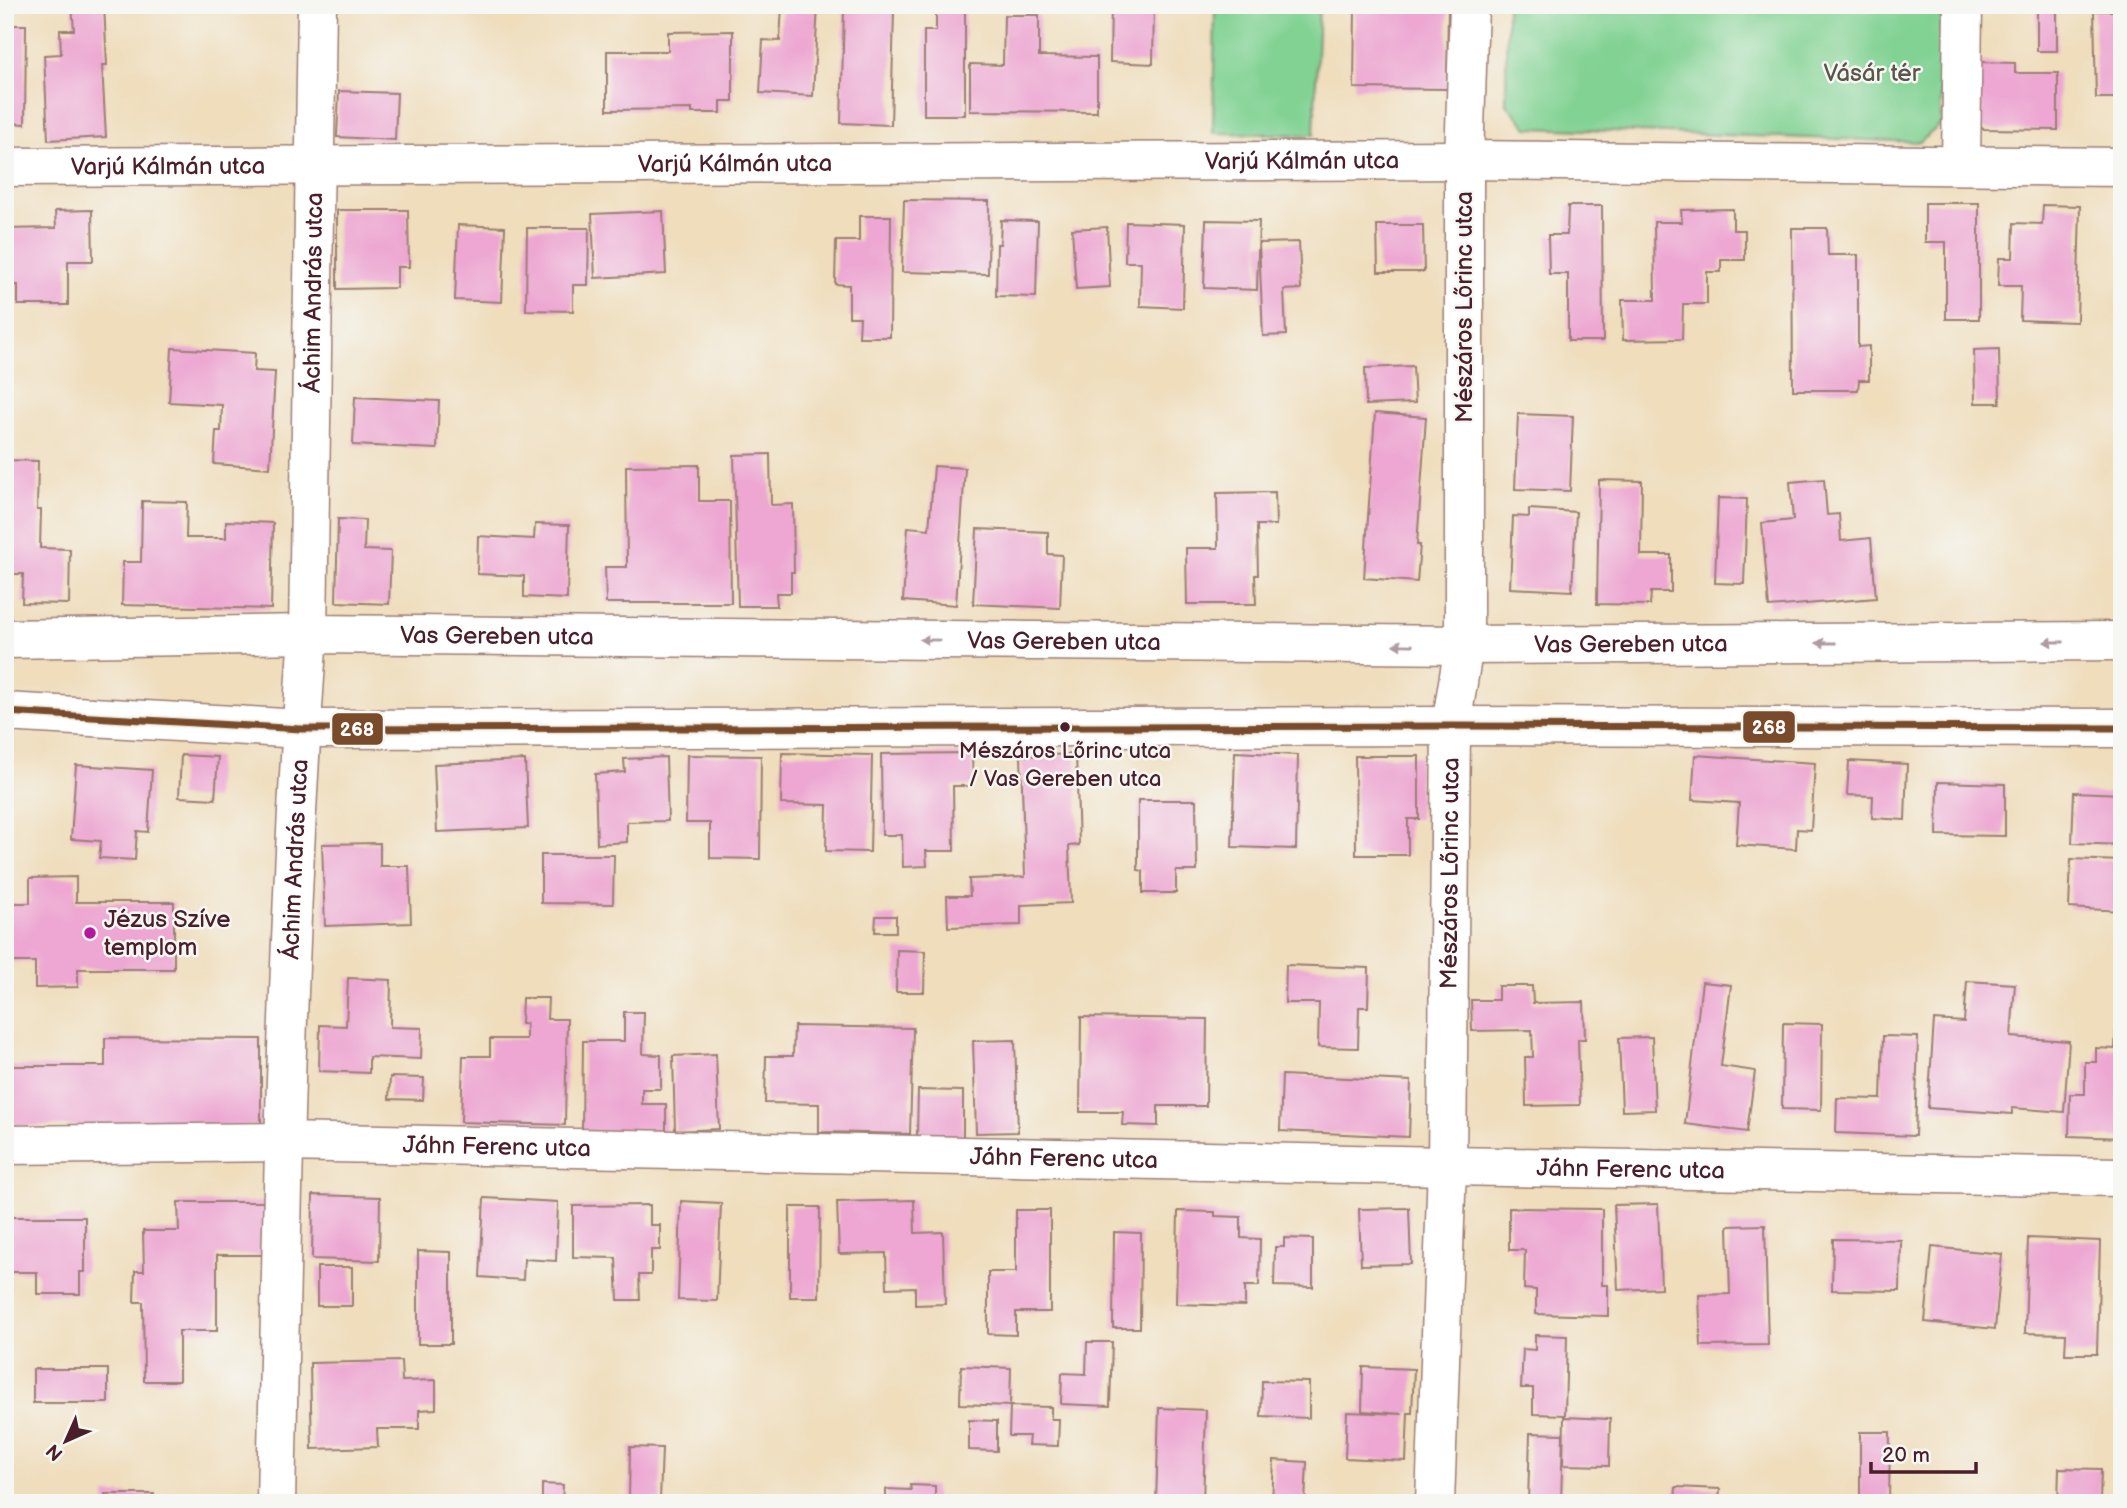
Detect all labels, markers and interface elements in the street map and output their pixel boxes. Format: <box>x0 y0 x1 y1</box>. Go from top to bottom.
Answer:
park label: Vásár tér <box>1824 59 1921 88</box>
street label: Varjú Kálmán utca <box>1205 146 1399 176</box>
street label: Varjú Kálmán utca <box>638 149 832 179</box>
street label: Varjú Kálmán utca <box>71 152 265 182</box>
street label: Mészáros Lőrinc utca <box>1450 191 1479 423</box>
street label: Áchim András utca <box>296 192 329 393</box>
street label: Vas Gereben utca <box>400 621 594 652</box>
street label: Vas Gereben utca <box>967 626 1161 657</box>
street label: Vas Gereben utca <box>1534 629 1728 660</box>
one-way arrow <box>919 634 941 646</box>
one-way arrow <box>2042 636 2064 648</box>
one-way arrow <box>1815 637 1837 649</box>
one-way arrow <box>1391 639 1413 651</box>
line badge: 268 <box>1742 710 1796 744</box>
line badge: 268 <box>331 712 384 746</box>
text: 268 <box>1752 717 1786 740</box>
text: 268 <box>340 719 374 742</box>
marker: Mészáros Lőrinc utca / Vas Gereben utca <box>1058 720 1072 734</box>
place label: Mészáros Lőrinc utca / Vas Gereben utca <box>959 738 1171 793</box>
street label: Mészáros Lőrinc utca <box>1435 757 1466 989</box>
street label: Áchim András utca <box>275 758 315 960</box>
place label: Jézus Szíve templom <box>104 905 230 962</box>
marker: Jézus Szíve templom <box>82 925 98 941</box>
street label: Jáhn Ferenc utca <box>402 1130 591 1163</box>
street label: Jáhn Ferenc utca <box>969 1142 1158 1175</box>
street label: Jáhn Ferenc utca <box>1536 1153 1725 1186</box>
north arrow <box>32 1406 102 1476</box>
scale bar <box>1871 1431 1976 1475</box>
text: N <box>42 1439 68 1465</box>
text: 20 m <box>1882 1443 1930 1468</box>

